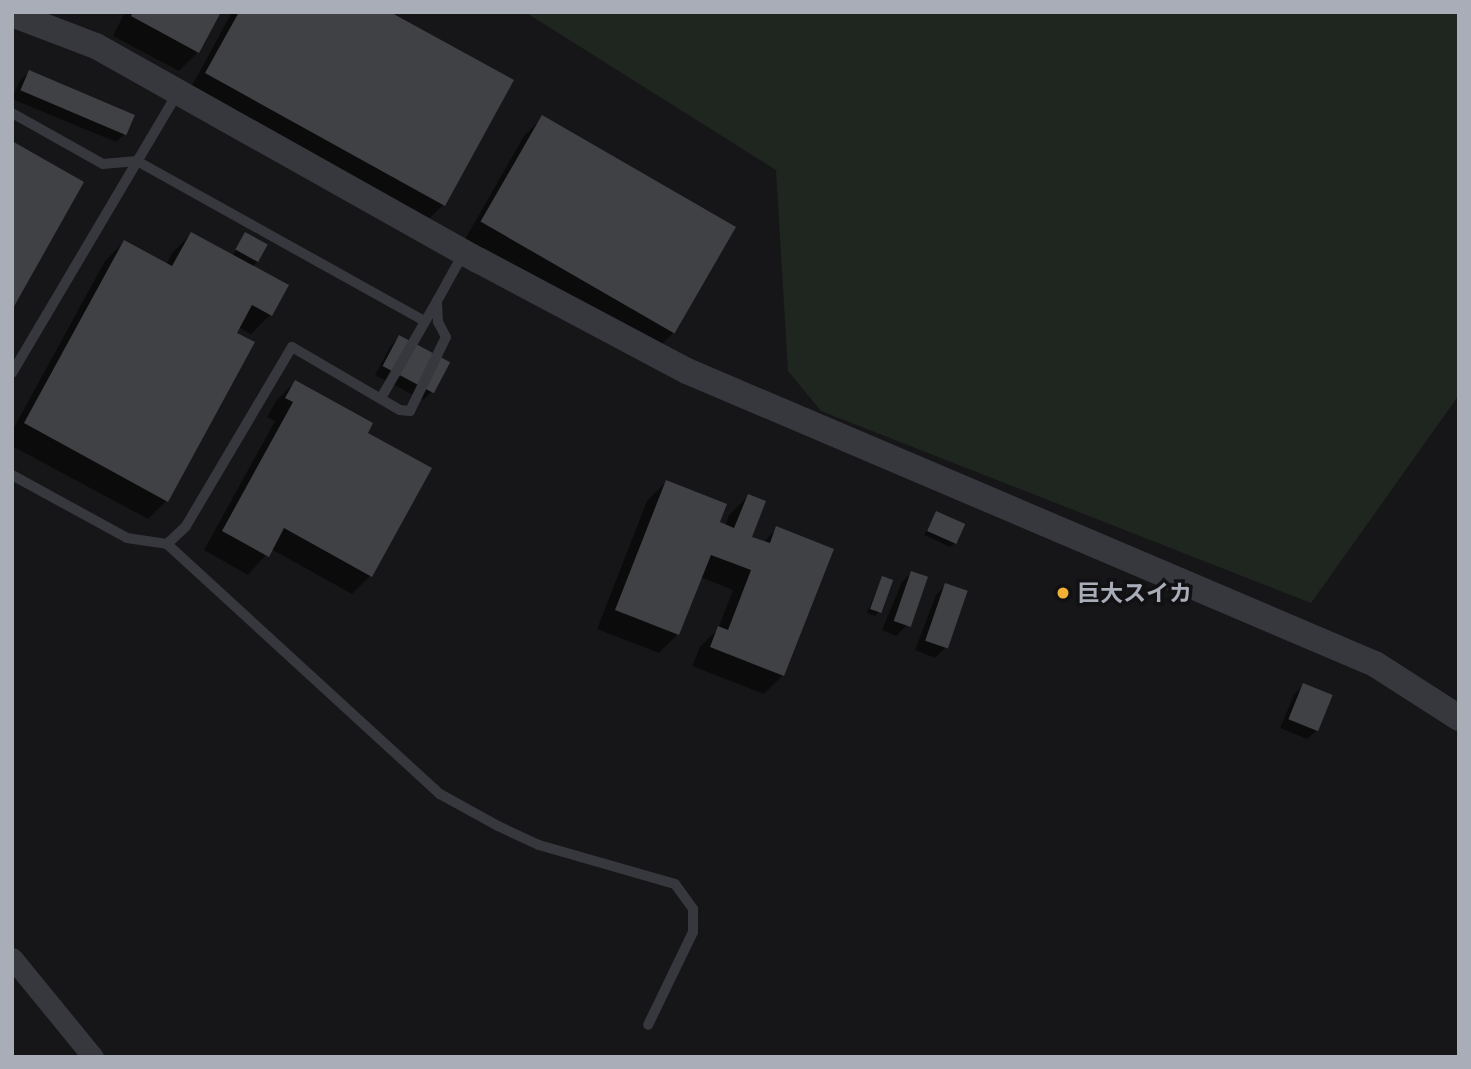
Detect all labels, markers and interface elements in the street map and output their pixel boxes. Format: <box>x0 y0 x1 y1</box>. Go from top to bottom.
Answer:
place label: 巨大スイカ <box>1077 579 1192 607</box>
marker: 巨大スイカ <box>1055 585 1071 601</box>

